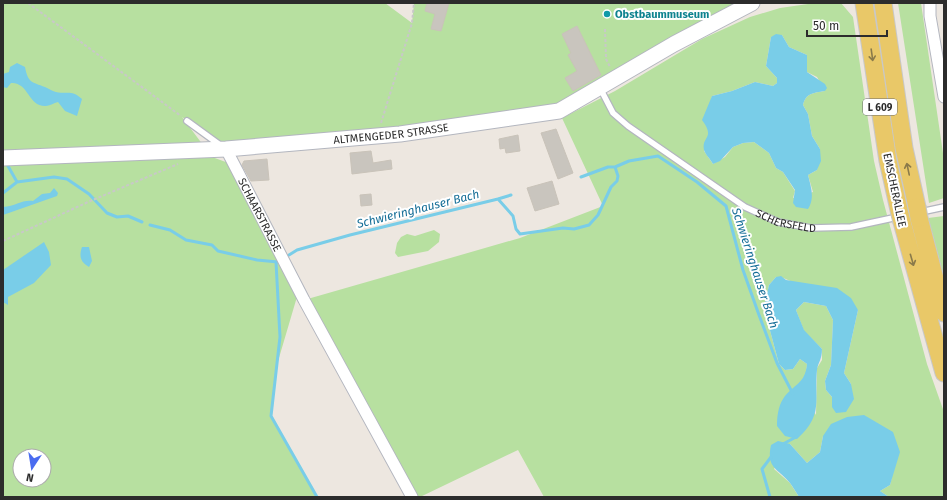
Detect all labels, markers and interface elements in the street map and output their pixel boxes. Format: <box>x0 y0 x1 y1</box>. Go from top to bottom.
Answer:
place label: Obstbaummuseum <box>615 8 709 21</box>
marker: Obstbaummuseum <box>602 9 612 19</box>
scale bar <box>807 12 887 38</box>
text: 50 m <box>813 19 839 33</box>
one-way arrow <box>868 49 876 62</box>
road number: L 609 <box>863 99 897 115</box>
street label: ALTMENGEDER STRASSE <box>333 121 450 147</box>
street label: EMSCHERALLEE <box>880 152 909 228</box>
one-way arrow <box>904 163 912 176</box>
street label: SCHAARSTRASSE <box>235 176 284 254</box>
water label: Schwieringhauser Bach <box>354 187 481 231</box>
water label: Schwieringhauser Bach <box>729 205 781 330</box>
street label: SCHERSFELD <box>754 207 816 235</box>
one-way arrow <box>909 253 916 266</box>
north arrow <box>12 448 52 488</box>
text: N <box>25 470 35 484</box>

